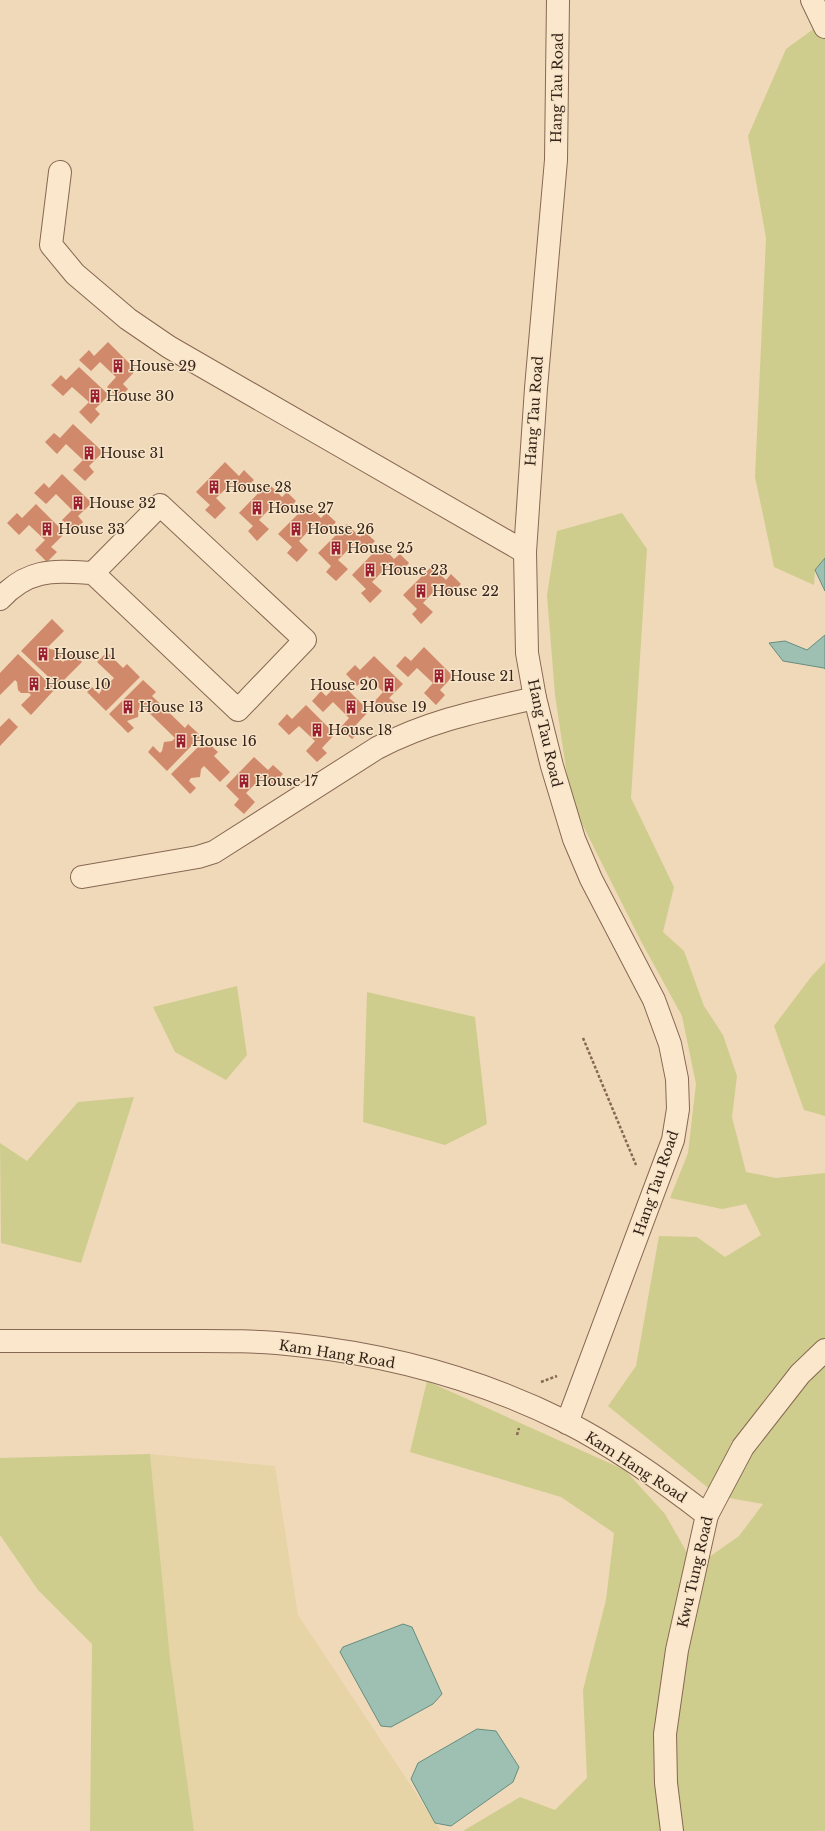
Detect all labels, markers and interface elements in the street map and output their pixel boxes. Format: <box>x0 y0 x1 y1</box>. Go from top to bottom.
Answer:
street label: Hang Tau Road <box>547 32 567 143</box>
street label: Hang Tau Road <box>521 355 547 467</box>
place label: House 29 <box>129 357 196 375</box>
building icon: House 29 <box>110 358 126 374</box>
place label: House 30 <box>106 387 174 405</box>
building icon: House 30 <box>87 388 103 404</box>
place label: House 31 <box>100 444 164 462</box>
building icon: House 31 <box>81 445 97 461</box>
place label: House 28 <box>225 478 292 496</box>
building icon: House 28 <box>206 479 222 495</box>
place label: House 32 <box>89 494 156 512</box>
building icon: House 32 <box>70 495 86 511</box>
place label: House 27 <box>268 499 334 517</box>
building icon: House 27 <box>249 500 265 516</box>
place label: House 33 <box>58 520 125 538</box>
place label: House 26 <box>307 520 374 538</box>
building icon: House 33 <box>39 521 55 537</box>
building icon: House 26 <box>288 521 304 537</box>
place label: House 25 <box>347 539 413 557</box>
building icon: House 25 <box>328 540 344 556</box>
place label: House 23 <box>381 561 448 579</box>
building icon: House 23 <box>362 562 378 578</box>
place label: House 22 <box>432 582 499 600</box>
building icon: House 22 <box>413 583 429 599</box>
place label: House 11 <box>54 645 116 663</box>
building icon: House 11 <box>35 646 51 662</box>
place label: House 21 <box>450 667 514 685</box>
building icon: House 21 <box>431 668 447 684</box>
place label: House 10 <box>45 675 111 693</box>
building icon: House 10 <box>26 676 42 692</box>
place label: House 20 <box>310 676 378 694</box>
building icon: House 20 <box>381 677 397 693</box>
street label: Hang Tau Road <box>524 677 566 789</box>
place label: House 13 <box>139 698 203 716</box>
place label: House 19 <box>362 698 427 716</box>
building icon: House 13 <box>120 699 136 715</box>
building icon: House 19 <box>343 699 359 715</box>
place label: House 18 <box>328 721 392 739</box>
building icon: House 18 <box>309 722 325 738</box>
place label: House 16 <box>192 732 257 750</box>
building icon: House 16 <box>173 733 189 749</box>
place label: House 17 <box>255 772 319 790</box>
building icon: House 17 <box>236 773 252 789</box>
street label: Hang Tau Road <box>630 1127 683 1238</box>
street label: Kam Hang Road <box>278 1336 397 1372</box>
street label: Kam Hang Road <box>582 1427 691 1507</box>
street label: Kwu Tung Road <box>673 1514 717 1630</box>

